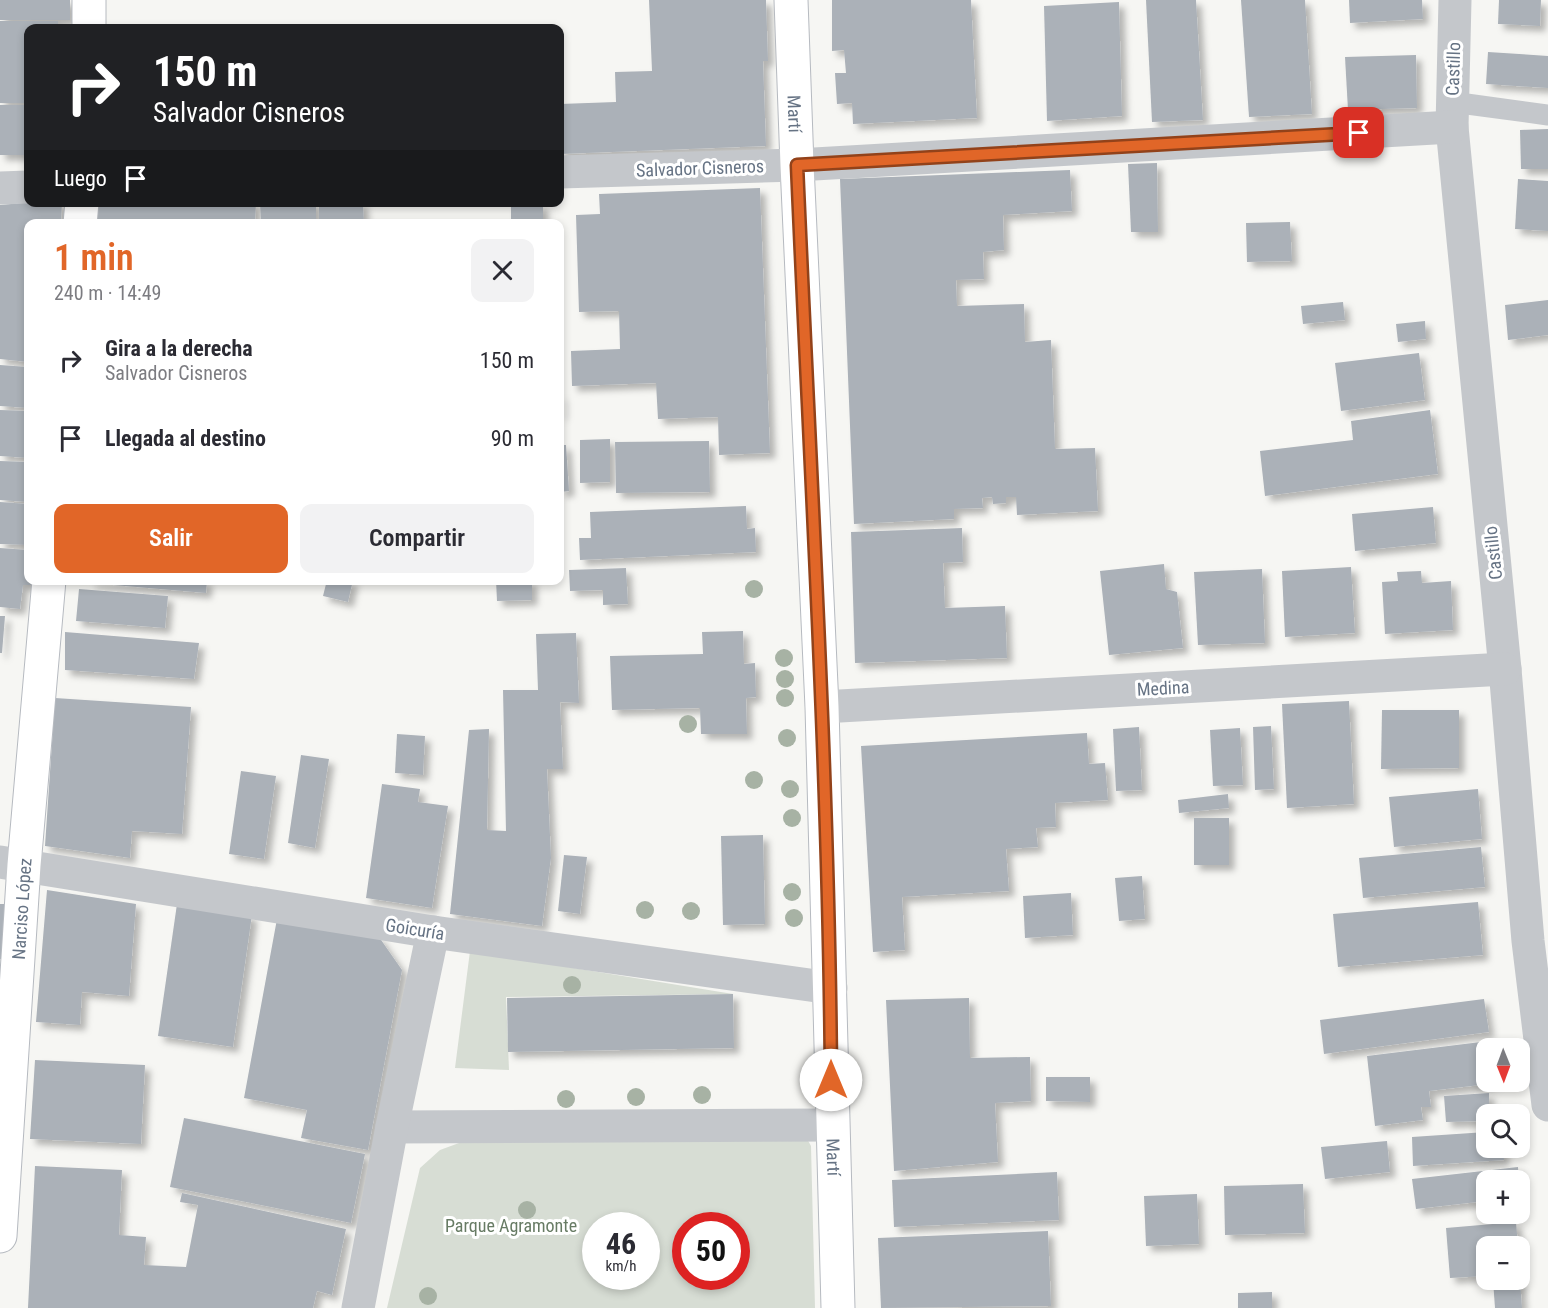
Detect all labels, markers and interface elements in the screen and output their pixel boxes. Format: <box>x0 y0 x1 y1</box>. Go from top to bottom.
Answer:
street label: Castillo <box>1442 42 1464 96</box>
text: 150 m <box>153 47 258 96</box>
icon: right <box>54 48 132 126</box>
street label: Martí <box>784 95 806 134</box>
text: Salvador Cisneros <box>153 97 345 129</box>
pin <box>1333 107 1384 158</box>
icon: arrive <box>1342 116 1375 149</box>
street label: Salvador Cisneros <box>636 155 764 181</box>
icon: arrive <box>119 162 152 195</box>
text: Luego <box>54 166 107 191</box>
text: 1 min <box>54 237 134 279</box>
button: close <box>471 239 534 302</box>
text: 240 m · 14:49 <box>54 281 161 305</box>
text: Gira a la derecha <box>105 336 253 361</box>
icon: right <box>54 344 87 377</box>
text: 150 m <box>480 348 534 373</box>
text: Salvador Cisneros <box>105 361 247 385</box>
icon: arrive <box>54 422 87 455</box>
text: Llegada al destino <box>105 426 266 451</box>
text: 90 m <box>491 426 534 451</box>
button: Salir <box>54 504 288 573</box>
button: Compartir <box>300 504 534 573</box>
street label: Castillo <box>1480 525 1506 581</box>
street label: Medina <box>1136 676 1190 700</box>
street label: Narciso López <box>7 857 35 960</box>
street label: Goicuría <box>384 914 446 944</box>
north arrow <box>1476 1038 1530 1092</box>
map controls <box>1476 1038 1530 1290</box>
position arrow <box>799 1048 863 1112</box>
button: search <box>1476 1104 1530 1158</box>
street label: Martí <box>823 1138 845 1177</box>
button: + <box>1476 1170 1530 1224</box>
speed limit sign: 50 <box>672 1212 750 1290</box>
park label: Parque Agramonte <box>445 1215 577 1236</box>
text: 46 <box>606 1226 636 1261</box>
button: − <box>1476 1236 1530 1290</box>
text: km/h <box>606 1257 636 1275</box>

